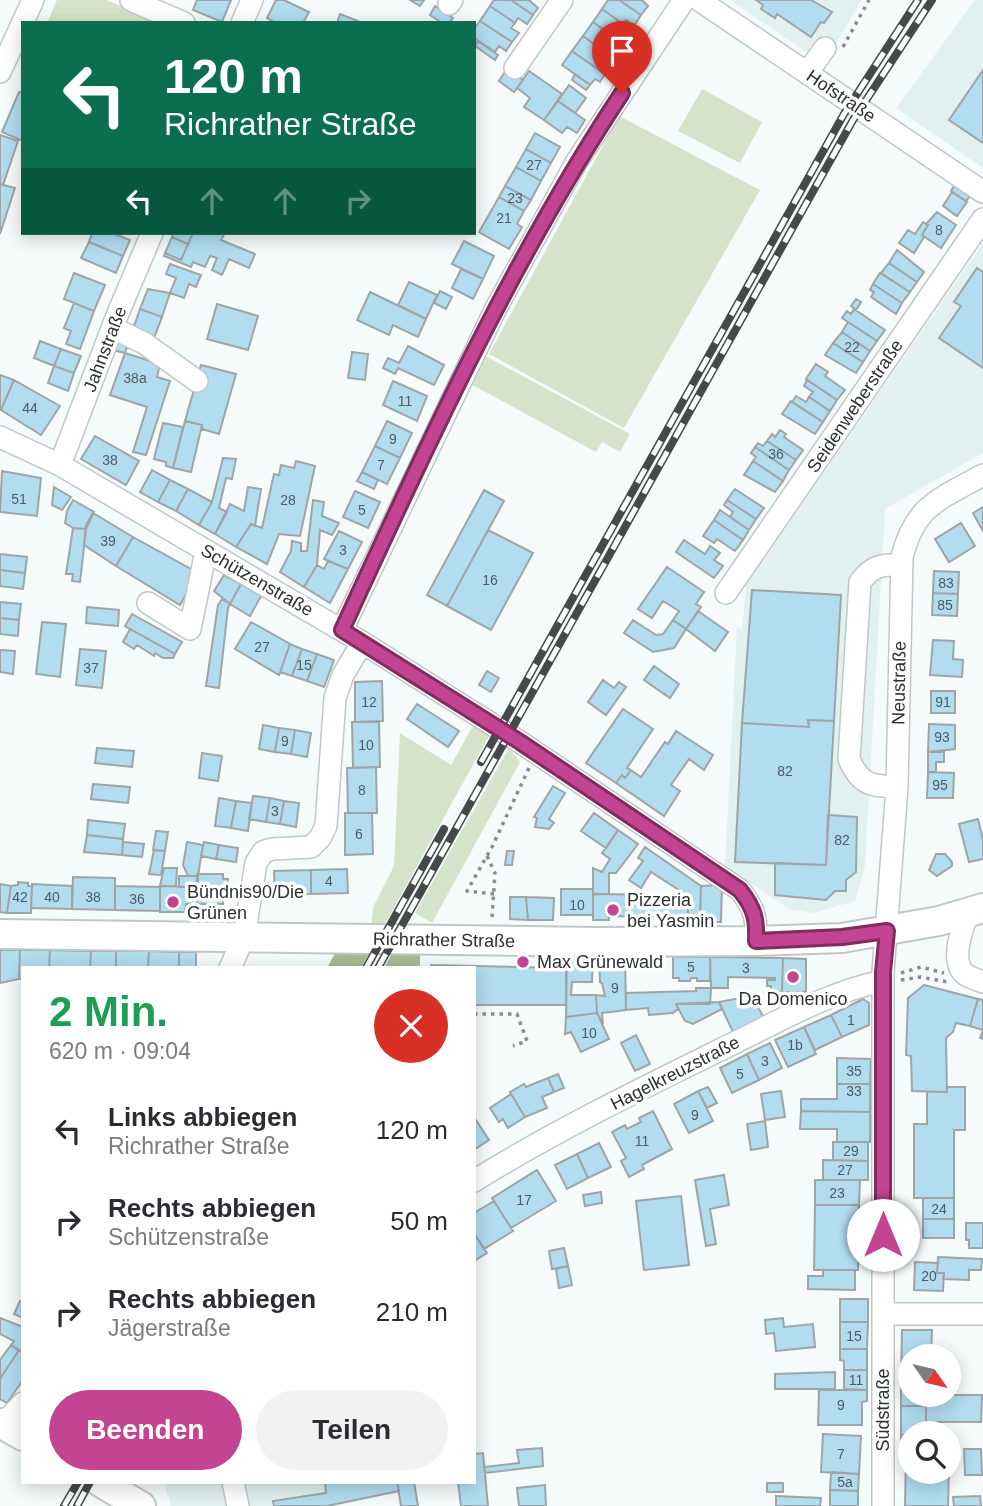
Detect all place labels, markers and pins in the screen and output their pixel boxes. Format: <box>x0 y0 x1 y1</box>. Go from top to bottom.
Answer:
pin <box>592 21 652 93</box>
place label: Bündnis90/Die Grünen <box>187 882 304 923</box>
place label: Pizzeria bei Yasmin <box>627 890 714 931</box>
marker: Bündnis90/Die Grünen <box>165 894 181 910</box>
marker: Pizzeria bei Yasmin <box>605 902 621 918</box>
place label: Max Grünewald <box>537 952 663 972</box>
marker: Max Grünewald <box>515 954 531 970</box>
marker: Da Domenico <box>785 969 801 985</box>
place label: Da Domenico <box>738 989 848 1009</box>

